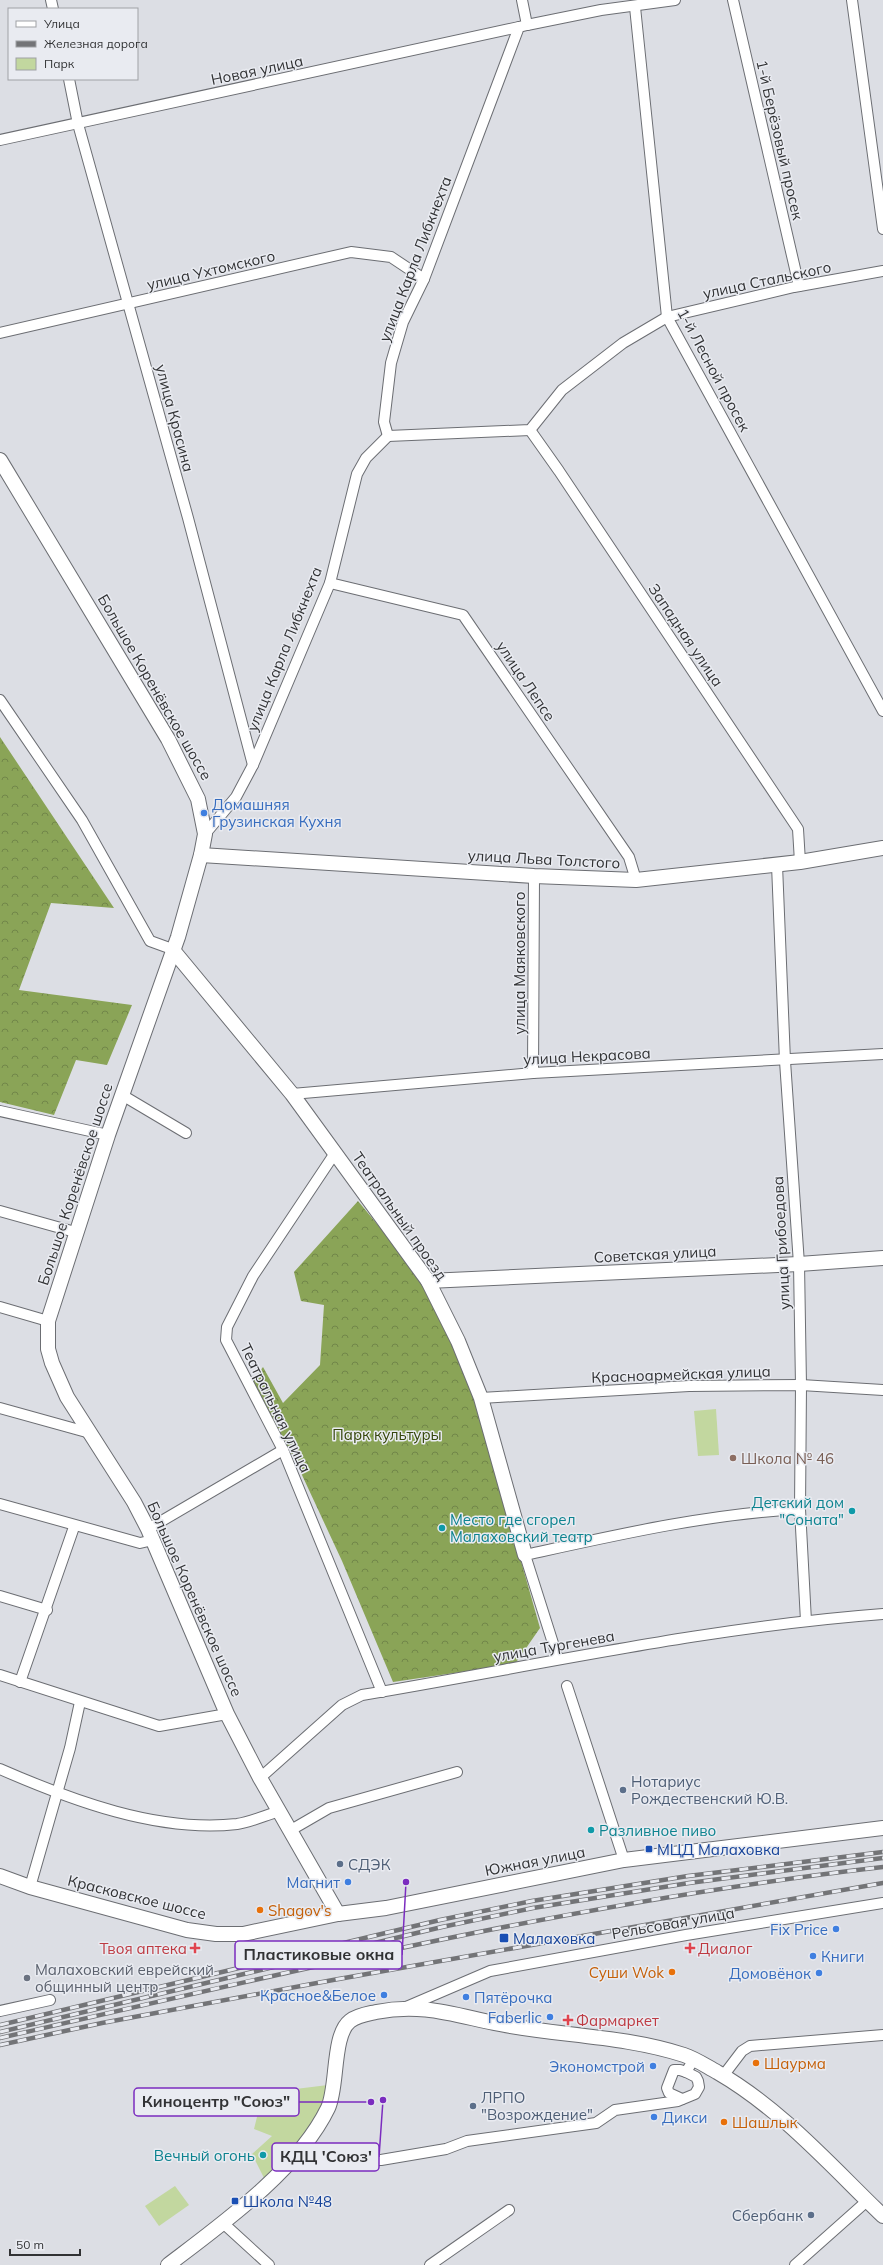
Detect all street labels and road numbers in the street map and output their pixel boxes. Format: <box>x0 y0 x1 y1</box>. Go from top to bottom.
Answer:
street label: Новая улица <box>209 51 305 89</box>
street label: 1-й Берёзовый просек <box>752 58 808 223</box>
street label: улица Карла Либкнехта <box>375 173 455 345</box>
street label: улица Ухтомского <box>145 246 277 294</box>
street label: улица Стальского <box>701 257 833 303</box>
street label: 1-й Лесной просек <box>673 305 755 436</box>
street label: улица Красина <box>152 362 198 474</box>
street label: улица Карла Либкнехта <box>242 564 326 734</box>
street label: Западная улица <box>645 580 727 690</box>
street label: Большое Коренёвское шоссе <box>94 591 216 783</box>
street label: улица Лепсе <box>492 637 560 725</box>
street label: улица Льва Толстого <box>467 846 621 872</box>
street label: улица Маяковского <box>510 892 529 1034</box>
street label: улица Некрасова <box>523 1043 651 1069</box>
street label: Большое Коренёвское шоссе <box>33 1080 117 1288</box>
street label: Театральный проезд <box>348 1148 452 1284</box>
street label: улица Грибоедова <box>768 1176 794 1310</box>
street label: Советская улица <box>593 1241 717 1267</box>
street label: Театральная улица <box>236 1340 316 1476</box>
street label: Красноармейская улица <box>591 1361 771 1387</box>
street label: Большое Коренёвское шоссе <box>143 1499 247 1699</box>
street label: улица Тургенева <box>492 1626 616 1666</box>
street label: Южная улица <box>483 1842 587 1880</box>
street label: Красковское шоссе <box>66 1871 208 1923</box>
street label: Рельсовая улица <box>610 1903 736 1943</box>

